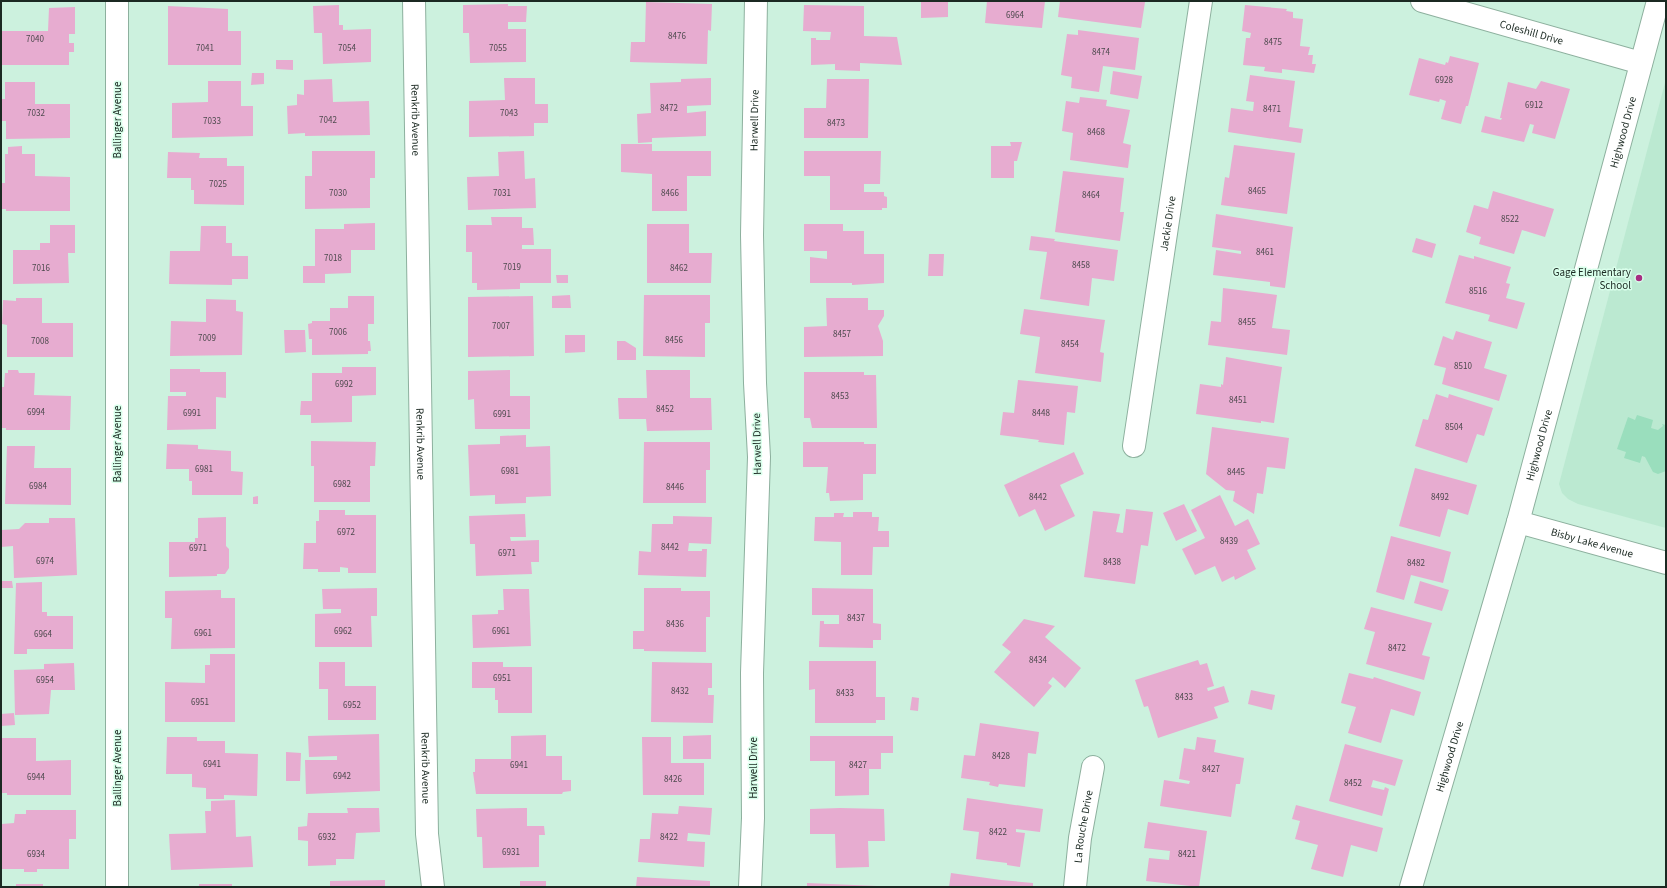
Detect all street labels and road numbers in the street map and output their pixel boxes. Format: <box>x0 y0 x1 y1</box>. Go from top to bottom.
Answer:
street label: Coleshill Drive <box>1498 16 1566 48</box>
street label: Ballinger Avenue <box>110 81 125 159</box>
street label: Renkrib Avenue <box>408 84 424 157</box>
street label: Harwell Drive <box>746 89 762 151</box>
street label: Highwood Drive <box>1606 94 1640 170</box>
street label: Jackie Drive <box>1156 194 1179 252</box>
street label: Ballinger Avenue <box>110 405 125 483</box>
street label: Highwood Drive <box>1522 407 1556 483</box>
street label: Renkrib Avenue <box>413 408 429 481</box>
street label: Harwell Drive <box>749 412 765 475</box>
street label: Bisby Lake Avenue <box>1549 524 1636 561</box>
street label: Highwood Drive <box>1432 719 1467 794</box>
street label: Ballinger Avenue <box>110 729 125 807</box>
street label: Renkrib Avenue <box>418 732 434 805</box>
street label: Harwell Drive <box>746 737 761 799</box>
street label: La Rouche Drive <box>1070 788 1096 864</box>

